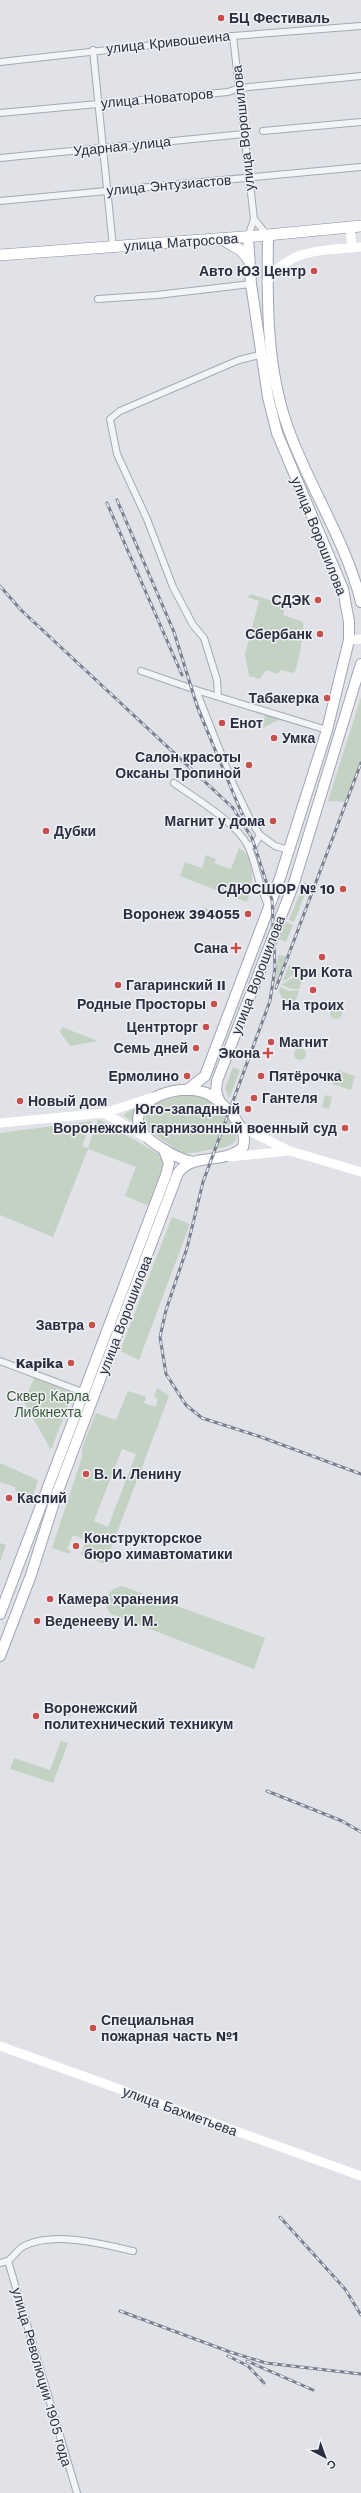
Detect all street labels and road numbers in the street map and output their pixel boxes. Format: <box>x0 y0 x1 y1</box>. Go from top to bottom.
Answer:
street label: улица Кривошеина <box>105 28 231 56</box>
street label: улица Ворошилова <box>228 64 258 192</box>
street label: улица Новаторов <box>100 85 214 111</box>
street label: Ударная улица <box>72 133 172 159</box>
street label: улица Энтузиастов <box>106 172 232 198</box>
street label: улица Матросова <box>123 230 239 254</box>
street label: улица Ворошилова <box>288 475 350 598</box>
street label: улица Ворошилова <box>228 913 288 1037</box>
street label: улица Ворошилова <box>95 1253 155 1377</box>
street label: улица Бахметьева <box>121 2083 240 2139</box>
street label: улица Революции 1905 года <box>9 2286 75 2468</box>

